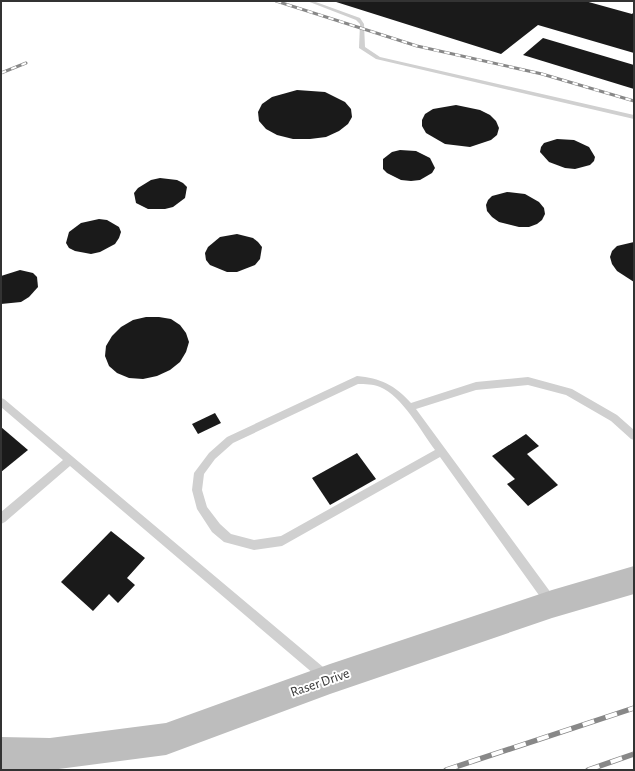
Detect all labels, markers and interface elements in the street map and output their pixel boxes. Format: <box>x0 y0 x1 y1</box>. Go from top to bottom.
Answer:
street label: Raser Drive <box>289 666 351 700</box>

